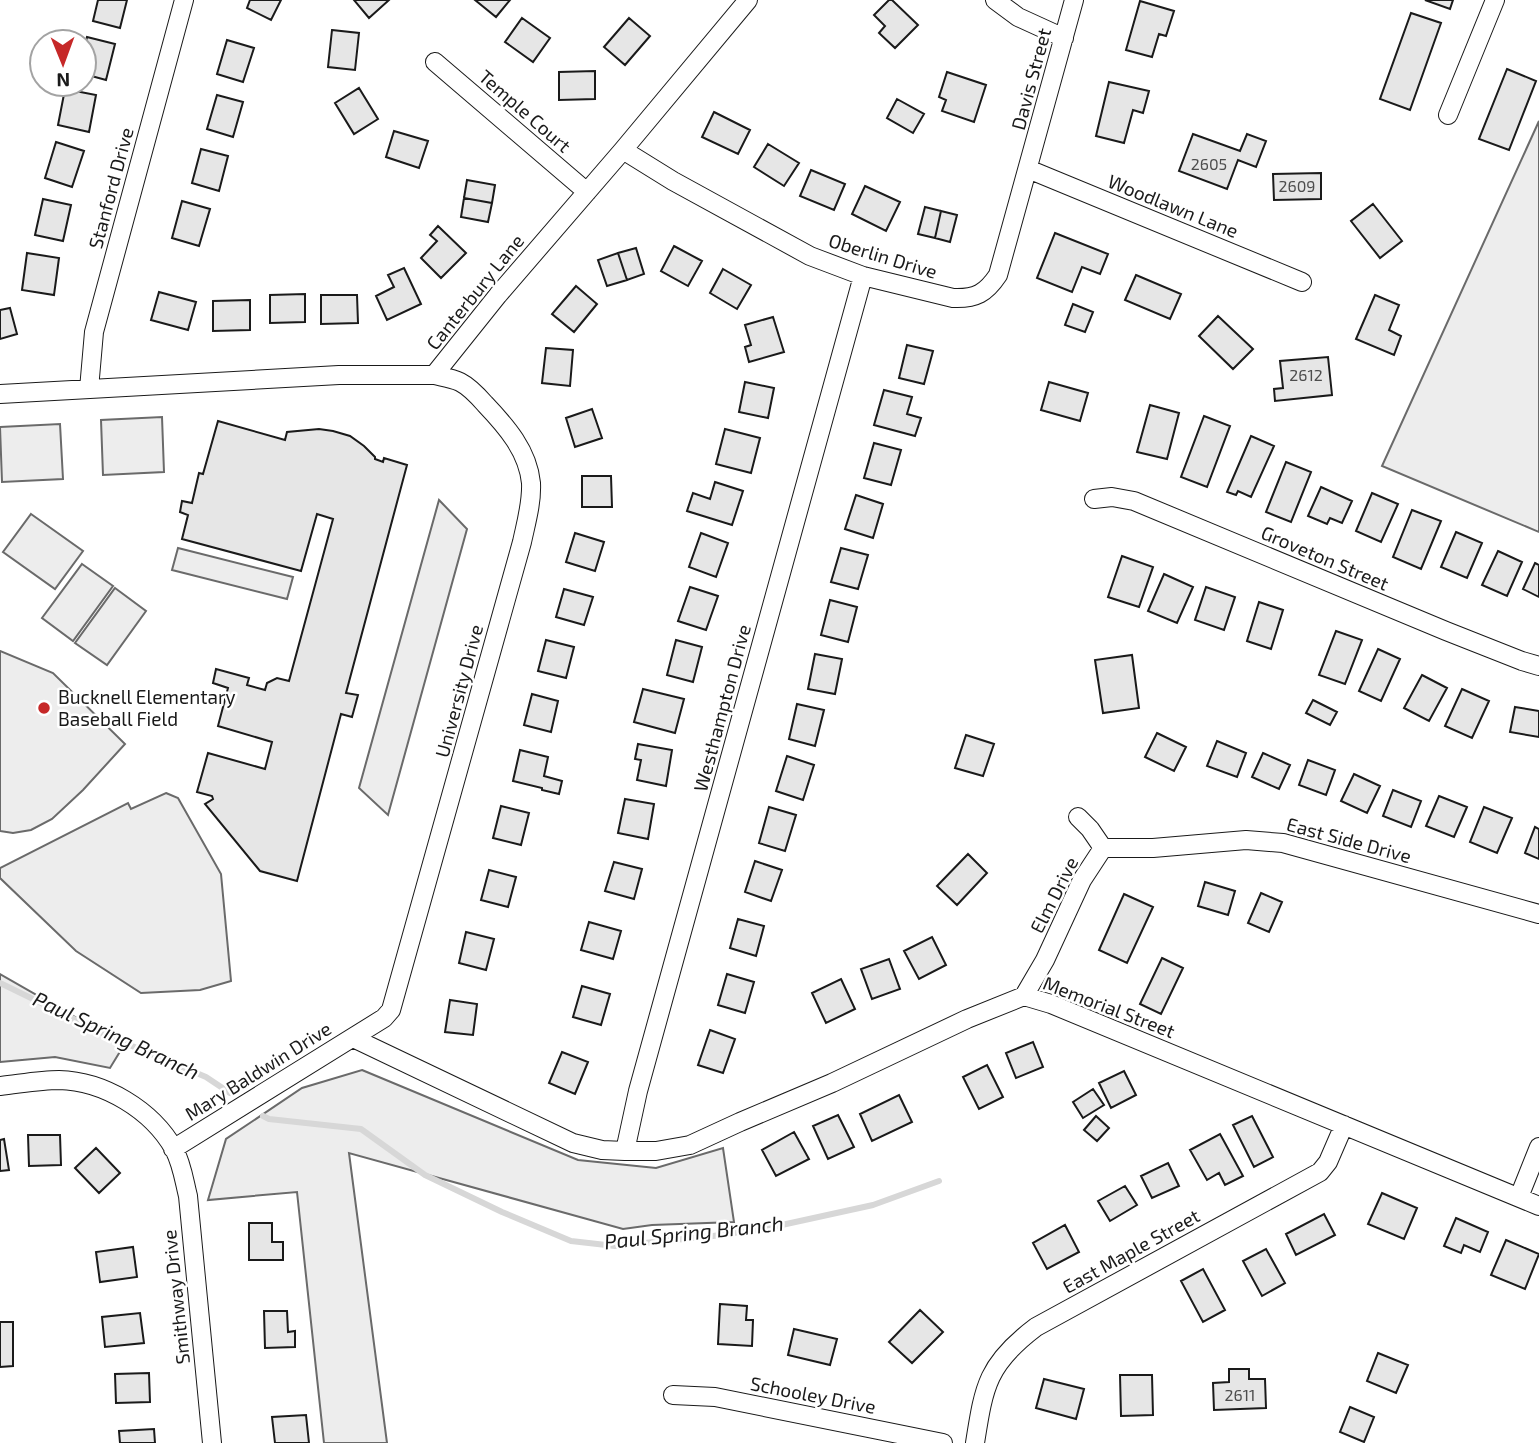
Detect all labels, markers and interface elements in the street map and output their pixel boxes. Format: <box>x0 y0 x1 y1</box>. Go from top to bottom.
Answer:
street label: Davis Street <box>1006 25 1055 132</box>
north arrow <box>28 28 98 98</box>
street label: Temple Court <box>475 64 576 157</box>
text: N <box>56 69 70 92</box>
street label: Stanford Drive <box>83 125 138 251</box>
house number: 2605 <box>1191 154 1227 173</box>
street label: Woodlawn Lane <box>1105 169 1242 242</box>
house number: 2609 <box>1279 176 1315 195</box>
street label: Oberlin Drive <box>826 228 940 283</box>
street label: Canterbury Lane <box>421 229 528 354</box>
house number: 2612 <box>1289 365 1323 384</box>
street label: Groveton Street <box>1258 520 1392 595</box>
street label: University Drive <box>430 622 487 760</box>
street label: Westhampton Drive <box>688 622 755 794</box>
place label: Bucknell Elementary Baseball Field <box>58 685 236 730</box>
marker: Bucknell Elementary Baseball Field <box>36 700 52 716</box>
street label: East Side Drive <box>1284 812 1414 867</box>
street label: Elm Drive <box>1025 853 1082 937</box>
street label: Memorial Street <box>1040 971 1178 1042</box>
water label: Paul Spring Branch <box>30 985 204 1084</box>
street label: Mary Baldwin Drive <box>180 1016 335 1125</box>
street label: East Maple Street <box>1058 1203 1203 1298</box>
water label: Paul Spring Branch <box>603 1210 785 1253</box>
street label: Smithway Drive <box>157 1229 194 1366</box>
street label: Schooley Drive <box>748 1371 878 1418</box>
house number: 2611 <box>1225 1385 1255 1404</box>

